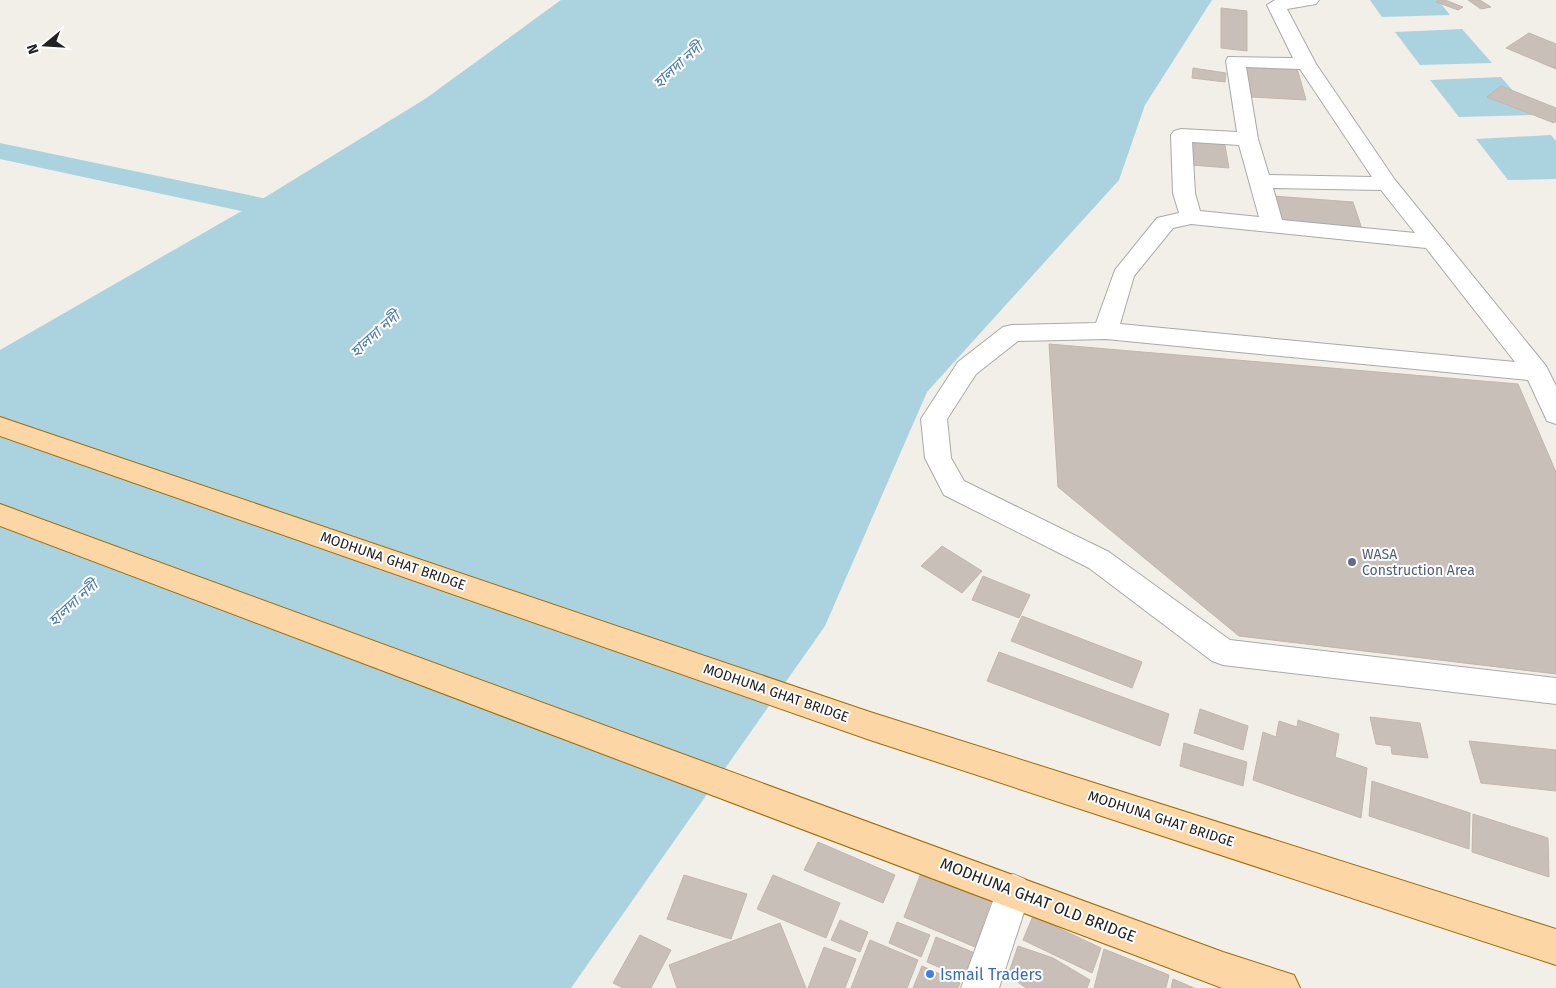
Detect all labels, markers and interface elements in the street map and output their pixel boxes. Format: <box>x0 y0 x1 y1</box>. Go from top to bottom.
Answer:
north arrow <box>20 20 70 70</box>
water label: হালদা নদী <box>650 36 709 92</box>
text: N <box>24 42 43 56</box>
water label: হালদা নদী <box>347 305 406 361</box>
street label: MODHUNA GHAT BRIDGE <box>318 528 468 594</box>
place label: WASA Construction Area <box>1362 546 1475 579</box>
marker: WASA Construction Area <box>1346 556 1358 568</box>
water label: হালদা নদী <box>45 574 104 630</box>
street label: MODHUNA GHAT BRIDGE <box>701 660 851 726</box>
street label: MODHUNA GHAT BRIDGE <box>1086 787 1236 851</box>
street label: MODHUNA GHAT OLD BRIDGE <box>937 854 1139 946</box>
place label: Ismail Traders <box>940 965 1042 984</box>
marker: Ismail Traders <box>924 968 936 980</box>

